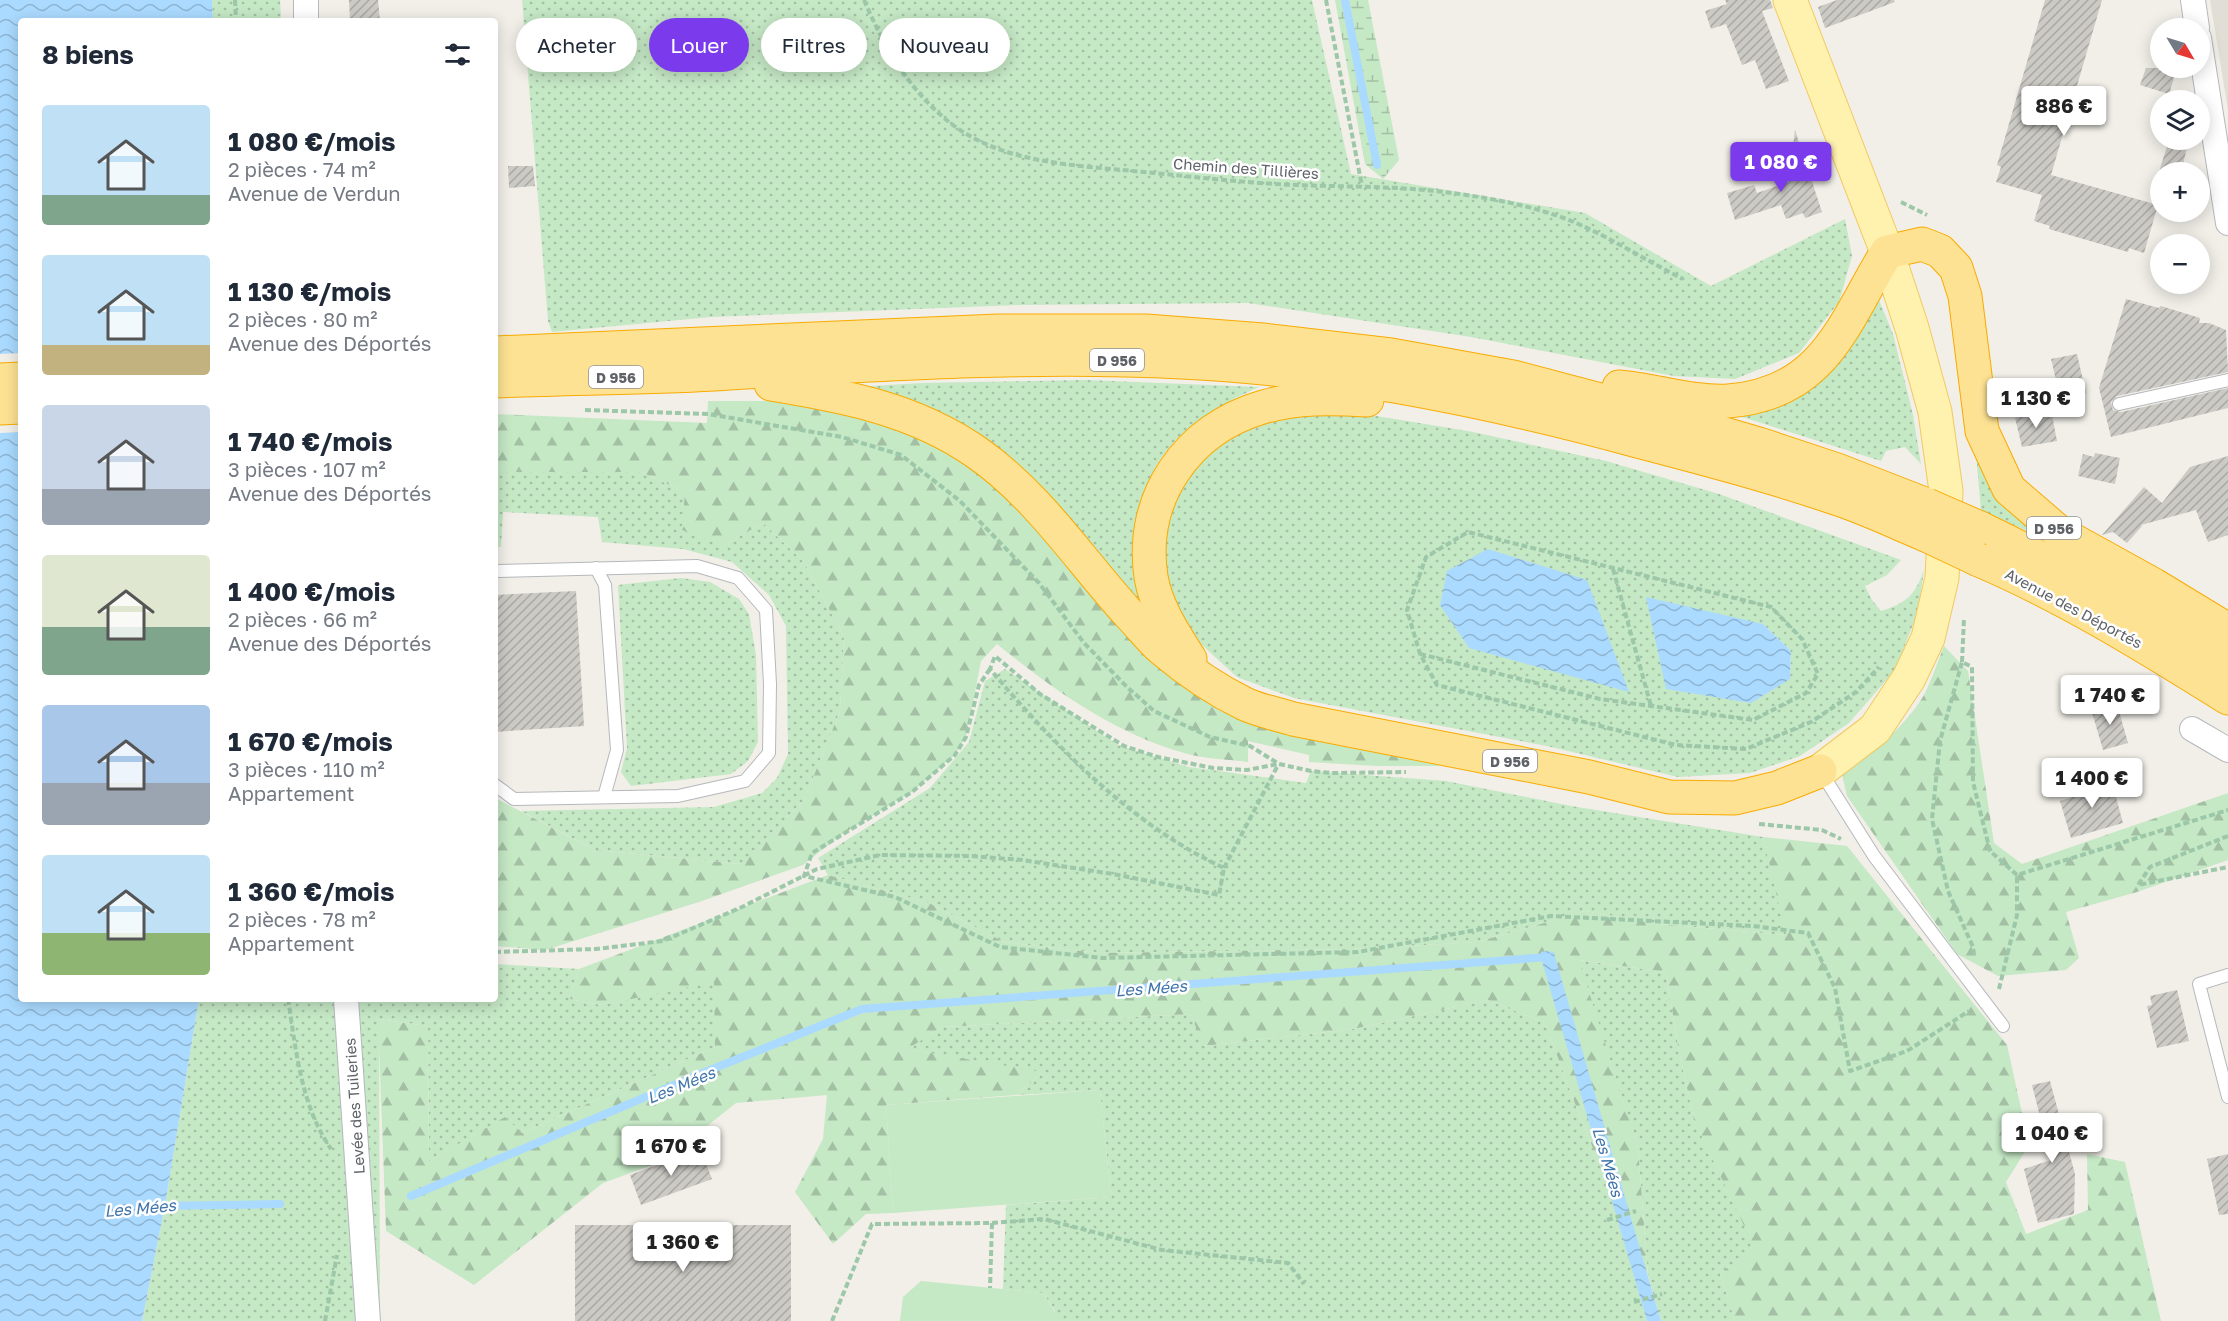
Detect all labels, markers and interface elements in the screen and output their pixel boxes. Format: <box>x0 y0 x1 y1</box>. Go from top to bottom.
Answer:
chip: Acheter <box>516 18 637 72</box>
chip: Louer <box>649 18 749 72</box>
chip: Filtres <box>761 18 867 72</box>
chip: Nouveau <box>879 18 1010 72</box>
north arrow <box>2150 18 2210 78</box>
map controls <box>2150 18 2210 294</box>
icon: filters <box>441 38 474 71</box>
text: 8 biens <box>42 39 134 70</box>
pin: 886 € <box>2022 86 2106 137</box>
button: layers <box>2150 90 2210 150</box>
text: 886 € <box>2035 93 2093 117</box>
text: 1 080 €/mois <box>228 126 396 157</box>
icon: home <box>90 129 162 201</box>
pin: 1 080 € <box>1726 142 1836 193</box>
text: 1 080 € <box>1744 149 1818 173</box>
street label: Chemin des Tillières <box>1173 154 1320 182</box>
text: 2 pièces · 74 m² <box>228 157 376 181</box>
button: + <box>2150 162 2210 222</box>
text: Avenue de Verdun <box>228 181 401 205</box>
button: − <box>2150 234 2210 294</box>
text: 1 130 €/mois <box>228 276 391 307</box>
icon: home <box>90 279 162 351</box>
text: 2 pièces · 80 m² <box>228 307 377 331</box>
text: Avenue des Déportés <box>228 331 431 355</box>
road number: D 956 <box>1090 349 1144 371</box>
road number: D 956 <box>589 366 643 388</box>
pin: 1 130 € <box>1981 378 2091 429</box>
text: 1 130 € <box>2001 385 2071 409</box>
text: 1 740 €/mois <box>228 426 393 457</box>
icon: home <box>90 429 162 501</box>
text: 3 pièces · 107 m² <box>228 457 386 481</box>
text: Avenue des Déportés <box>228 481 431 505</box>
road number: D 956 <box>2027 517 2081 539</box>
street label: Avenue des Déportés <box>2002 564 2146 652</box>
text: 1 400 €/mois <box>228 576 395 607</box>
icon: home <box>90 579 162 651</box>
text: 2 pièces · 66 m² <box>228 607 377 631</box>
text: Avenue des Déportés <box>228 631 431 655</box>
pin: 1 740 € <box>2055 675 2165 726</box>
text: 1 740 € <box>2075 682 2145 706</box>
text: 1 670 €/mois <box>228 726 393 757</box>
icon: home <box>90 729 162 801</box>
road number: D 956 <box>1483 750 1537 772</box>
text: 3 pièces · 110 m² <box>228 757 385 781</box>
pin: 1 400 € <box>2037 758 2147 809</box>
text: 1 400 € <box>2056 765 2128 789</box>
text: Appartement <box>228 781 355 805</box>
text: 1 360 €/mois <box>228 876 395 907</box>
icon: home <box>90 879 162 951</box>
text: 2 pièces · 78 m² <box>228 907 376 931</box>
text: Appartement <box>228 931 355 955</box>
water label: Les Mées <box>1115 975 1189 1000</box>
street label: Levée des Tuileries <box>340 1037 368 1175</box>
water label: Les Mées <box>644 1062 719 1108</box>
pin: 1 040 € <box>1997 1113 2107 1164</box>
text: 1 040 € <box>2016 1120 2088 1144</box>
water label: Les Mées <box>1589 1125 1628 1201</box>
pin: 1 670 € <box>616 1126 726 1177</box>
text: 1 670 € <box>636 1133 707 1157</box>
water label: Les Mées <box>103 1195 178 1221</box>
pin: 1 360 € <box>628 1222 738 1273</box>
text: 1 360 € <box>647 1229 719 1253</box>

